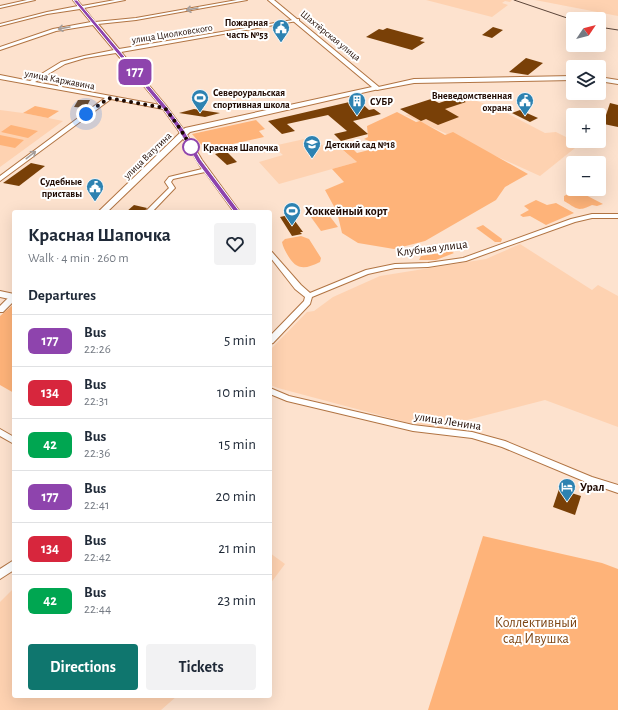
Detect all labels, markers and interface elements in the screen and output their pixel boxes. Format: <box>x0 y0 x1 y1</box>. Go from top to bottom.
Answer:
one-way arrow <box>186 5 199 13</box>
street label: Шахтёрская улица <box>298 9 363 63</box>
north arrow <box>566 12 606 52</box>
map controls <box>566 12 606 196</box>
place label: Пожарная часть №53 <box>225 18 268 40</box>
public building icon: Пожарная часть №53 <box>271 18 291 43</box>
street label: улица Циолковского <box>130 23 214 45</box>
one-way arrow <box>58 25 71 33</box>
line badge: 177 <box>112 59 158 85</box>
button: layers <box>566 60 606 100</box>
text: 177 <box>126 65 144 79</box>
street label: улица Каржавина <box>23 68 96 92</box>
sports icon: Североуральская спортивная школа <box>190 88 210 113</box>
place label: Североуральская спортивная школа <box>213 88 290 110</box>
building icon: СУБР <box>347 91 367 116</box>
place label: Вневедомственная охрана <box>432 91 512 113</box>
public building icon: Вневедомственная охрана <box>515 91 535 116</box>
place label: СУБР <box>370 97 393 107</box>
your location <box>76 104 96 124</box>
button: + <box>566 108 606 148</box>
street label: улица Ватутина <box>121 130 174 182</box>
school or university icon: Детский сад №18 <box>302 134 322 159</box>
marker: Красная Шапочка <box>182 138 200 156</box>
place label: Детский сад №18 <box>325 140 395 150</box>
place label: Красная Шапочка <box>203 143 278 153</box>
one-way arrow <box>26 151 37 160</box>
button: − <box>566 156 606 196</box>
place label: Судебные приставы <box>40 177 82 199</box>
public building icon: Судебные приставы <box>85 177 105 202</box>
sports icon: Хоккейный корт <box>282 201 302 226</box>
place label: Хоккейный корт <box>305 205 388 217</box>
button: heart <box>214 223 256 265</box>
text: Красная Шапочка <box>28 226 171 245</box>
street label: Клубная улица <box>396 238 469 259</box>
text: Walk · 4 min · 260 m <box>28 252 129 265</box>
text: Departures <box>28 288 96 303</box>
text: Bus <box>84 325 106 340</box>
text: 5 min <box>224 333 256 348</box>
text: 177 <box>41 334 59 348</box>
text: 22:26 <box>84 343 111 356</box>
text: Bus <box>84 377 106 392</box>
text: 10 min <box>217 385 256 400</box>
text: 134 <box>41 386 59 400</box>
text: 22:31 <box>84 395 109 408</box>
street label: улица Ленина <box>413 410 483 433</box>
text: Bus <box>84 429 106 444</box>
text: 15 min <box>219 437 256 452</box>
text: 42 <box>43 438 57 452</box>
text: 22:36 <box>84 447 110 460</box>
hotel icon: Урал <box>557 477 577 502</box>
text: Bus <box>84 481 106 496</box>
place label: Урал <box>580 481 605 493</box>
text: 20 min <box>215 489 256 504</box>
text: 177 <box>41 490 59 504</box>
text: 22:41 <box>84 499 110 512</box>
text: Bus <box>84 533 106 548</box>
text: 21 min <box>218 541 256 556</box>
text: 134 <box>41 542 59 556</box>
text: 22:42 <box>84 551 111 564</box>
text: Bus <box>84 585 106 600</box>
text: 23 min <box>217 593 256 608</box>
text: 42 <box>43 594 57 608</box>
text: 22:44 <box>84 603 111 616</box>
park label: Коллективный сад Ивушка <box>495 616 577 646</box>
button: Directions <box>28 644 138 690</box>
button: Tickets <box>146 644 256 690</box>

